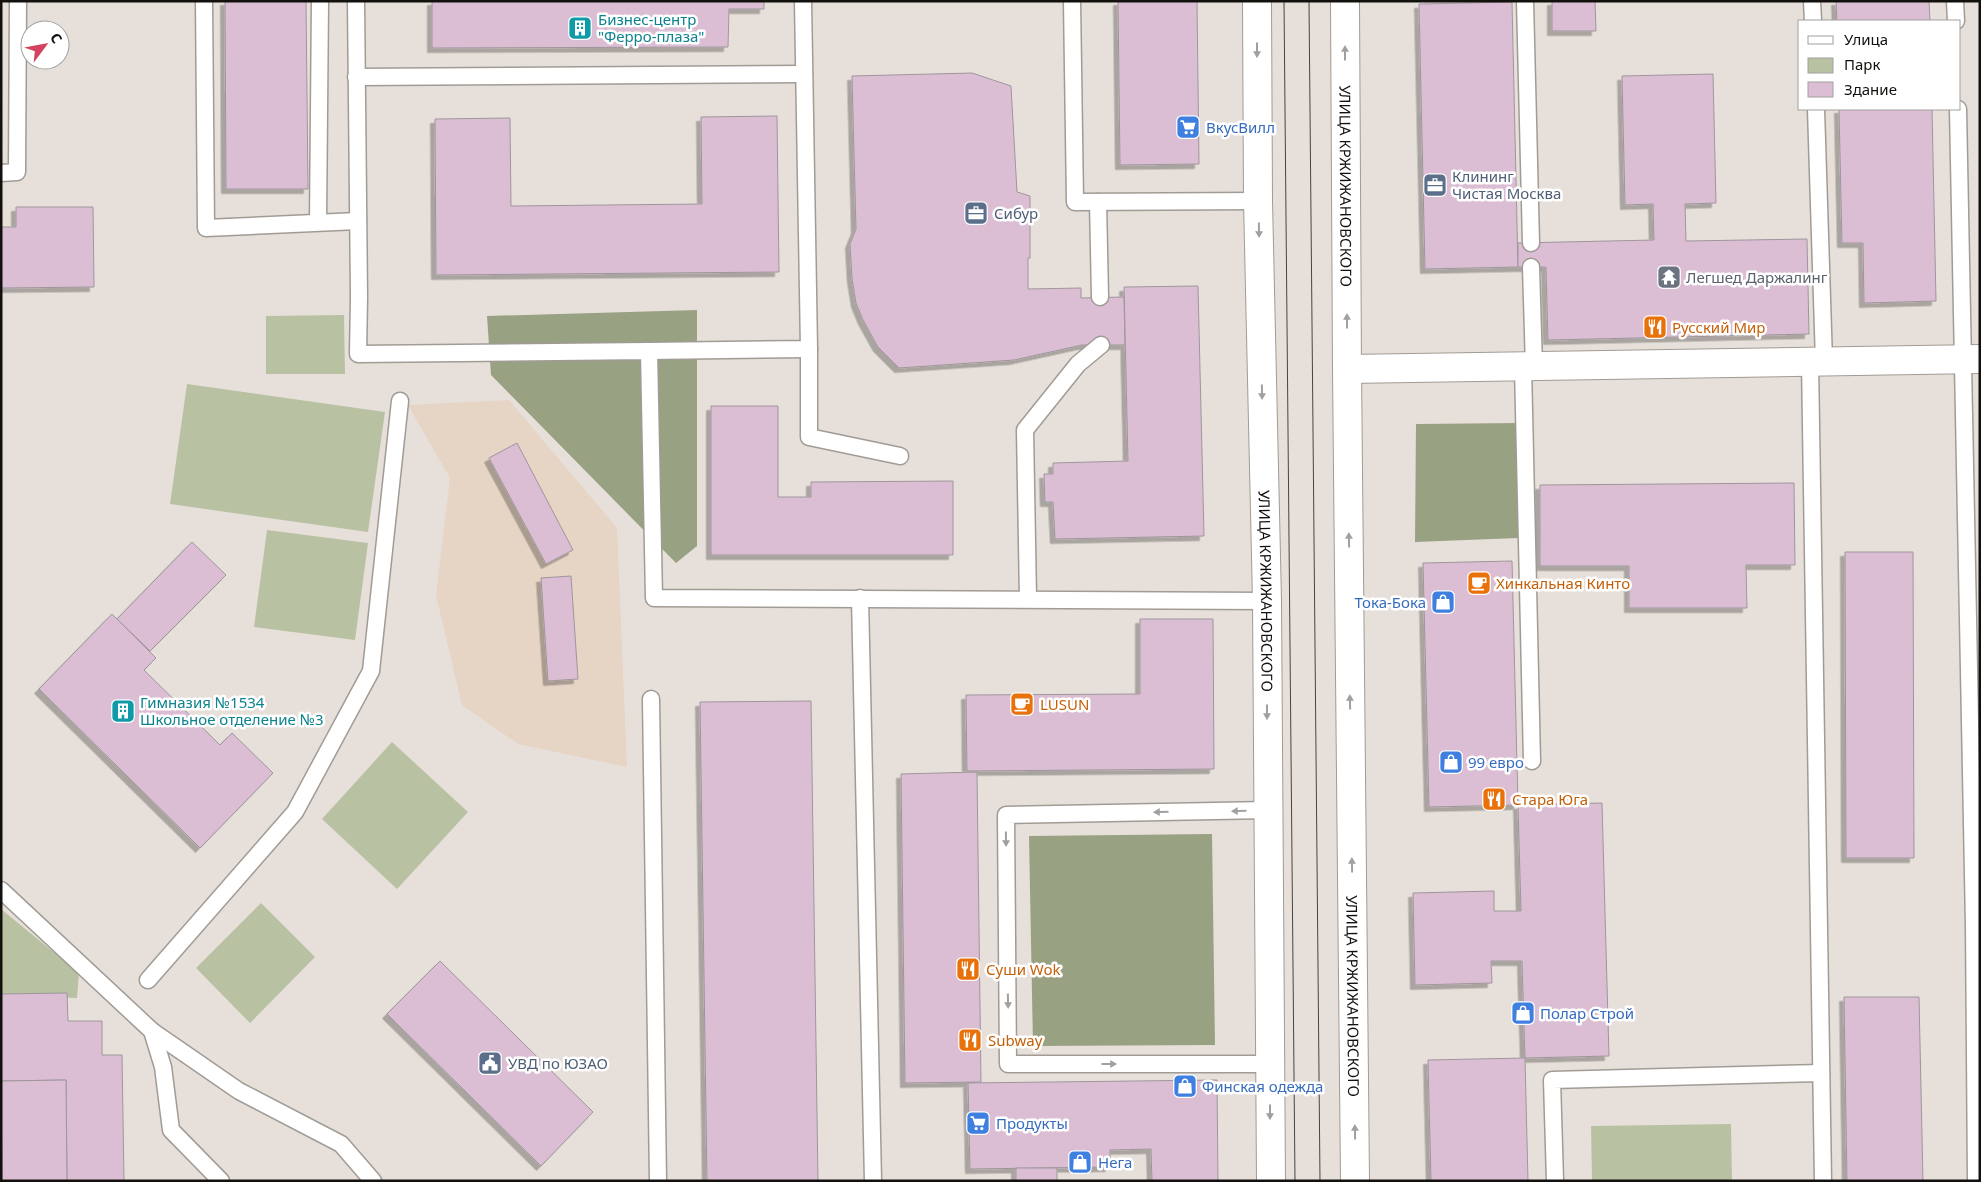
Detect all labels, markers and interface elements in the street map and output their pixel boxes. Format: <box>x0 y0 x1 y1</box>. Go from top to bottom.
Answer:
place label: Бизнес-центр "Ферро-плаза" <box>598 9 704 46</box>
building icon: Бизнес-центр "Ферро-плаза" <box>567 15 593 41</box>
north arrow <box>20 20 70 70</box>
legend <box>1798 20 1961 110</box>
text: С <box>46 29 67 47</box>
text: Улица <box>1844 29 1888 49</box>
one-way arrow <box>1253 42 1261 58</box>
one-way arrow <box>1341 45 1349 61</box>
text: Парк <box>1844 54 1880 74</box>
text: Здание <box>1844 79 1897 99</box>
street label: УЛИЦА КРЖИЖАНОВСКОГО <box>1335 85 1357 287</box>
supermarket icon: ВкусВилл <box>1175 114 1201 140</box>
place label: ВкусВилл <box>1206 117 1275 137</box>
place label: Клининг Чистая Москва <box>1452 166 1561 203</box>
office icon: Клининг Чистая Москва <box>1422 172 1448 198</box>
office icon: Сибур <box>963 200 989 226</box>
place label: Сибур <box>994 203 1038 223</box>
one-way arrow <box>1255 222 1263 238</box>
temple icon: Легшед Даржалинг <box>1656 264 1682 290</box>
place label: Легшед Даржалинг <box>1686 267 1828 287</box>
one-way arrow <box>1343 312 1351 328</box>
restaurant icon: Русский Мир <box>1642 314 1668 340</box>
place label: Русский Мир <box>1672 317 1765 337</box>
one-way arrow <box>1258 385 1266 401</box>
street label: УЛИЦА КРЖИЖАНОВСКОГО <box>1255 490 1278 692</box>
one-way arrow <box>1345 531 1353 547</box>
cafe icon: Хинкальная Кинто <box>1466 570 1492 596</box>
place label: Хинкальная Кинто <box>1496 573 1630 593</box>
shop icon: Тока-Бока <box>1430 589 1456 615</box>
place label: Тока-Бока <box>1354 592 1426 612</box>
cafe icon: LUSUN <box>1009 691 1035 717</box>
place label: Гимназия №1534 Школьное отделение №3 <box>140 692 324 729</box>
place label: LUSUN <box>1040 694 1089 714</box>
one-way arrow <box>1346 694 1354 710</box>
building icon: Гимназия №1534 Школьное отделение №3 <box>110 698 136 724</box>
one-way arrow <box>1263 705 1271 721</box>
shop icon: 99 евро <box>1438 749 1464 775</box>
place label: 99 евро <box>1468 752 1524 772</box>
restaurant icon: Стара Юга <box>1481 786 1507 812</box>
place label: Стара Юга <box>1512 789 1588 809</box>
one-way arrow <box>1231 807 1247 815</box>
one-way arrow <box>1153 808 1169 816</box>
one-way arrow <box>1002 831 1010 847</box>
one-way arrow <box>1348 856 1356 872</box>
street label: УЛИЦА КРЖИЖАНОВСКОГО <box>1342 895 1364 1097</box>
restaurant icon: Суши Wok <box>955 956 981 982</box>
place label: Суши Wok <box>986 959 1061 979</box>
one-way arrow <box>1004 994 1012 1010</box>
shop icon: Полар Строй <box>1510 1000 1536 1026</box>
place label: Полар Строй <box>1540 1003 1634 1023</box>
restaurant icon: Subway <box>957 1027 983 1053</box>
place label: Subway <box>988 1030 1043 1050</box>
public building icon: УВД по ЮЗАО <box>477 1050 503 1076</box>
place label: УВД по ЮЗАО <box>508 1053 608 1073</box>
one-way arrow <box>1101 1060 1117 1068</box>
shop icon: Финская одежда <box>1172 1073 1198 1099</box>
place label: Финская одежда <box>1202 1076 1323 1096</box>
one-way arrow <box>1266 1105 1274 1121</box>
supermarket icon: Продукты <box>965 1110 991 1136</box>
place label: Продукты <box>996 1113 1068 1133</box>
one-way arrow <box>1351 1124 1359 1140</box>
shop icon: Нега <box>1067 1149 1093 1175</box>
place label: Нега <box>1098 1152 1132 1172</box>

